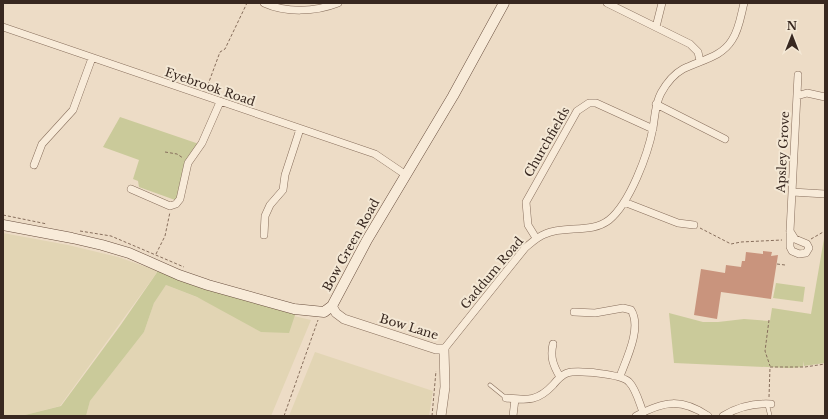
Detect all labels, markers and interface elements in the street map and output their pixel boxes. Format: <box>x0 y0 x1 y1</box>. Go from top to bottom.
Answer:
north arrow <box>772 16 812 56</box>
text: N <box>787 19 798 33</box>
street label: Eyebrook Road <box>163 64 257 109</box>
street label: Churchfields <box>520 104 573 179</box>
street label: Apsley Grove <box>773 111 792 194</box>
street label: Bow Green Road <box>319 196 382 294</box>
street label: Gaddum Road <box>457 234 526 312</box>
street label: Bow Lane <box>378 310 440 343</box>

